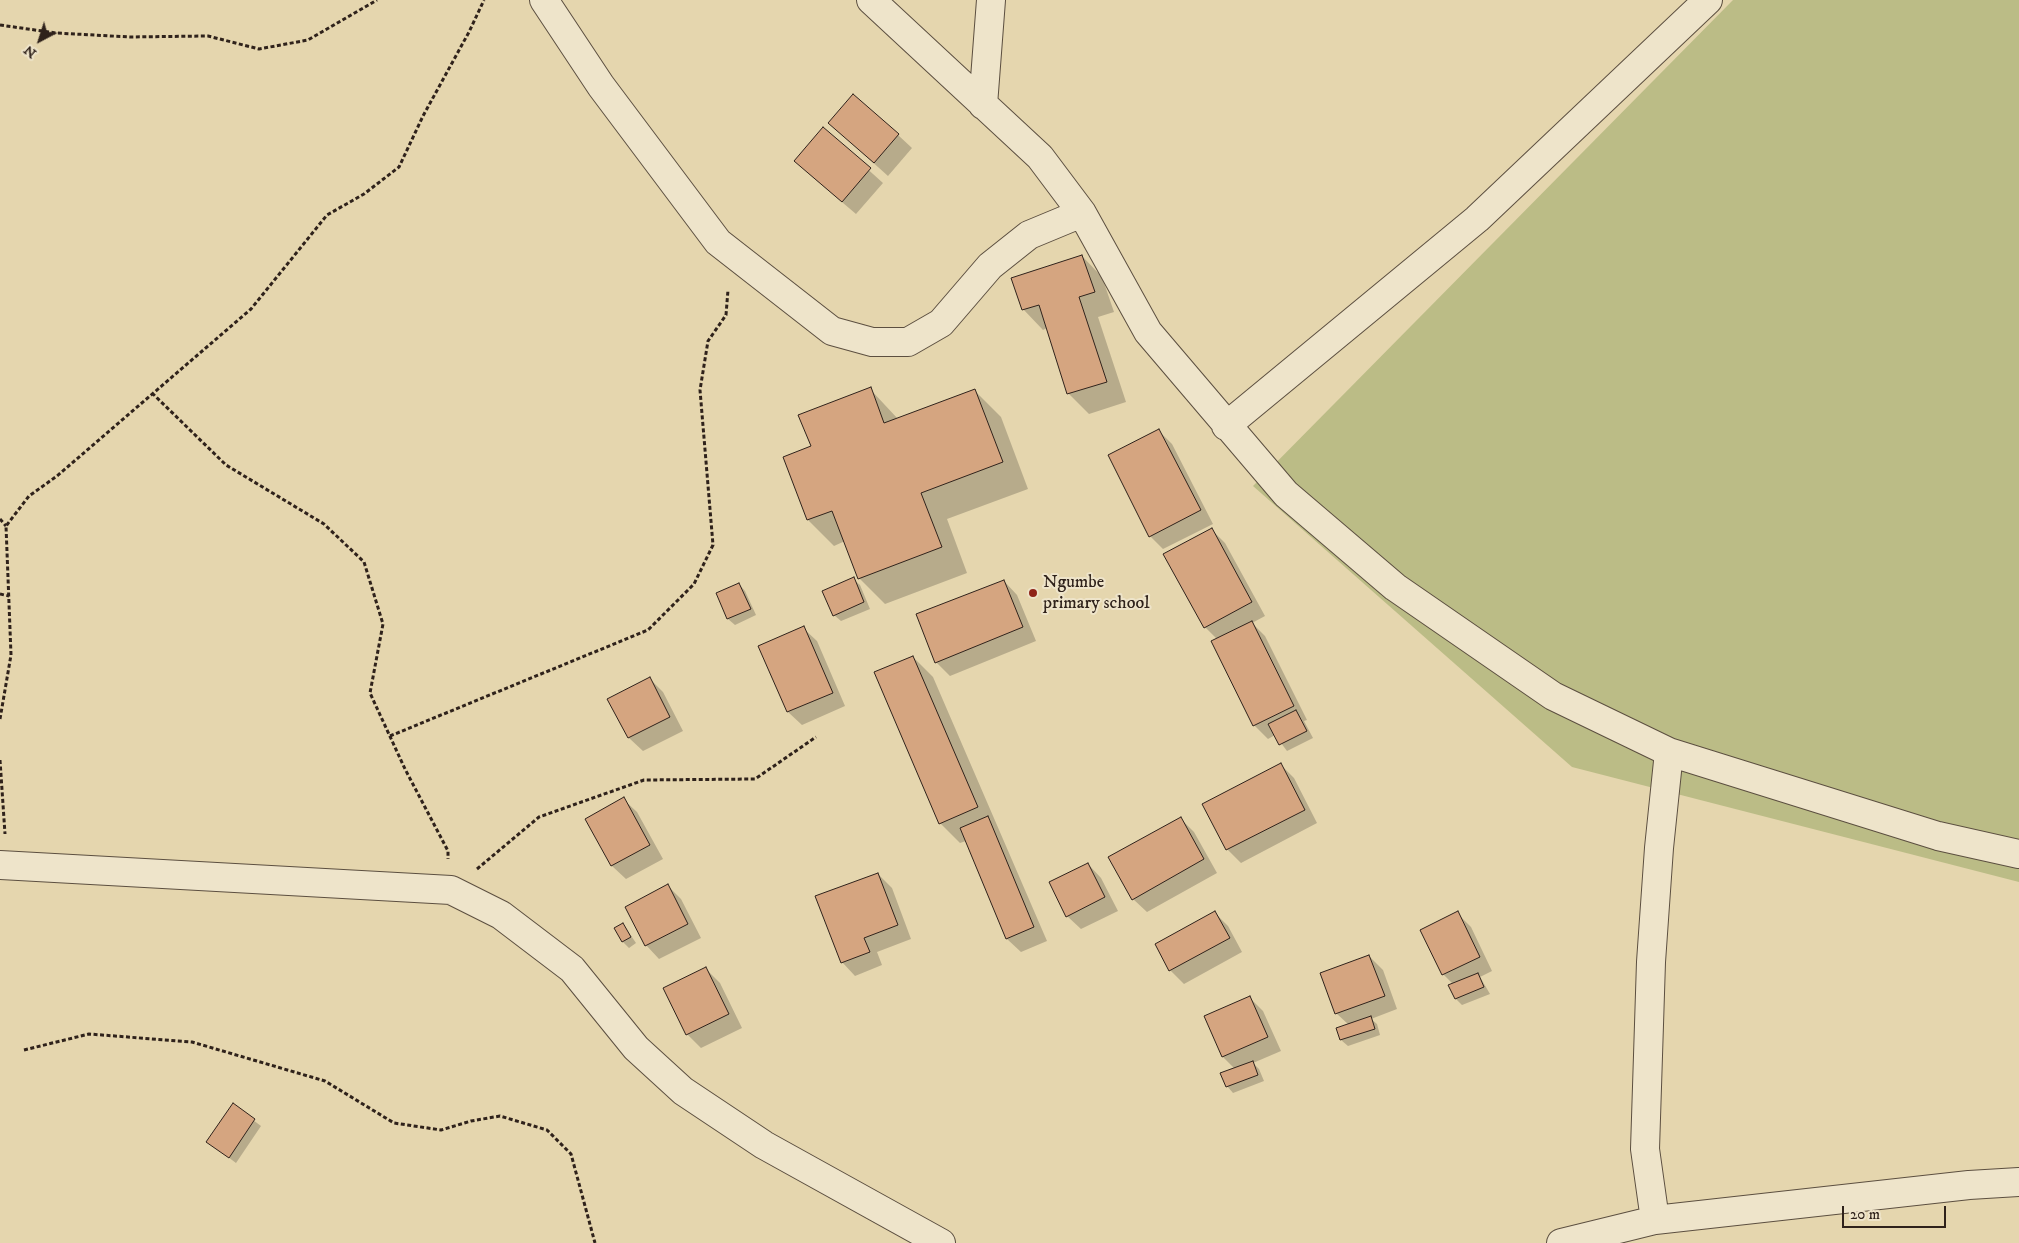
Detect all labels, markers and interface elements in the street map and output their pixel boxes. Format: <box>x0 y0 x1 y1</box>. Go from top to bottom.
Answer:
north arrow <box>15 15 65 65</box>
text: N <box>20 41 41 62</box>
place label: Ngumbe primary school <box>1043 572 1150 614</box>
marker: Ngumbe primary school <box>1027 587 1039 599</box>
scale bar <box>1844 1196 1948 1228</box>
text: 20 m <box>1850 1205 1880 1224</box>

